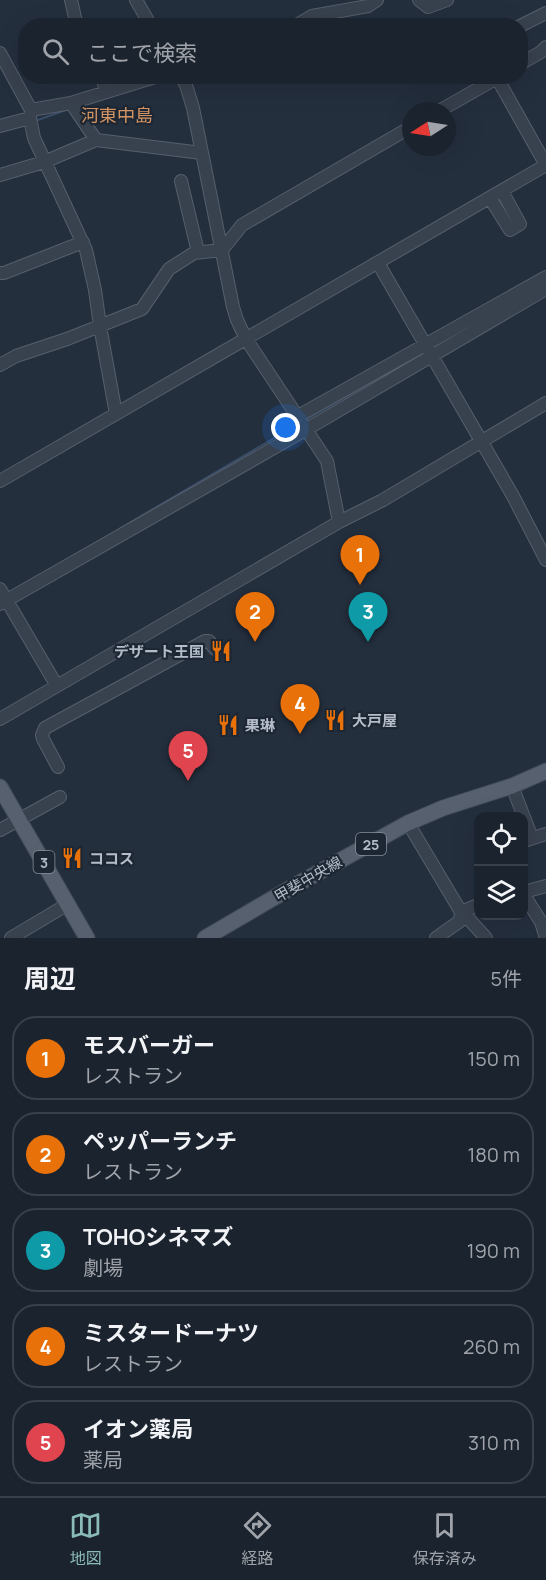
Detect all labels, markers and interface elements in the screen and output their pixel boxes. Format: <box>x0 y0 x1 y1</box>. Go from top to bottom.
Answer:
search box <box>18 18 528 84</box>
icon: search <box>39 35 72 68</box>
text: ここで検索 <box>87 38 197 68</box>
north arrow <box>402 102 456 156</box>
district label: 河東中島 <box>81 103 153 127</box>
your location <box>271 413 300 442</box>
pin: 1 <box>340 536 380 585</box>
pin: 2 <box>236 592 274 642</box>
pin: 3 <box>348 592 388 642</box>
restaurant icon: デザート王国 <box>209 639 233 663</box>
place label: デザート王国 <box>114 641 204 662</box>
pin: 4 <box>280 684 320 734</box>
restaurant icon: 大戸屋 <box>323 708 347 732</box>
place label: 大戸屋 <box>352 710 397 731</box>
restaurant icon: 果琳 <box>216 713 240 737</box>
place label: 果琳 <box>245 715 276 736</box>
pin: 5 <box>168 732 207 781</box>
map controls <box>474 812 528 920</box>
button: locate <box>474 812 528 866</box>
road number: 25 <box>356 833 386 855</box>
restaurant icon: ココス <box>60 846 84 870</box>
place label: ココス <box>89 848 134 869</box>
road number: 3 <box>34 851 54 873</box>
street label: 甲斐中央線 <box>270 851 346 907</box>
button: layers <box>474 866 528 920</box>
text: 周辺 <box>24 960 76 996</box>
text: 5件 <box>490 965 522 992</box>
text: モスバーガー <box>83 1030 215 1060</box>
text: 1 <box>41 1045 50 1072</box>
text: 150 m <box>467 1045 520 1072</box>
text: レストラン <box>83 1062 183 1089</box>
text: ペッパーランチ <box>83 1126 237 1156</box>
text: 2 <box>40 1141 51 1168</box>
text: 180 m <box>467 1141 520 1168</box>
text: レストラン <box>83 1158 183 1185</box>
text: TOHOシネマズ <box>83 1222 233 1252</box>
text: 3 <box>40 1237 51 1264</box>
text: 190 m <box>467 1237 520 1264</box>
text: 劇場 <box>83 1254 123 1281</box>
text: ミスタードーナツ <box>83 1318 259 1348</box>
text: 4 <box>39 1333 52 1360</box>
text: 260 m <box>463 1333 520 1360</box>
text: レストラン <box>83 1350 183 1377</box>
text: イオン薬局 <box>83 1414 193 1444</box>
text: 5 <box>40 1429 51 1456</box>
text: 310 m <box>468 1429 520 1456</box>
text: 薬局 <box>83 1446 123 1473</box>
tab: 地図 <box>69 1509 102 1569</box>
tab: 経路 <box>241 1509 274 1569</box>
tab: 保存済み <box>413 1509 477 1569</box>

